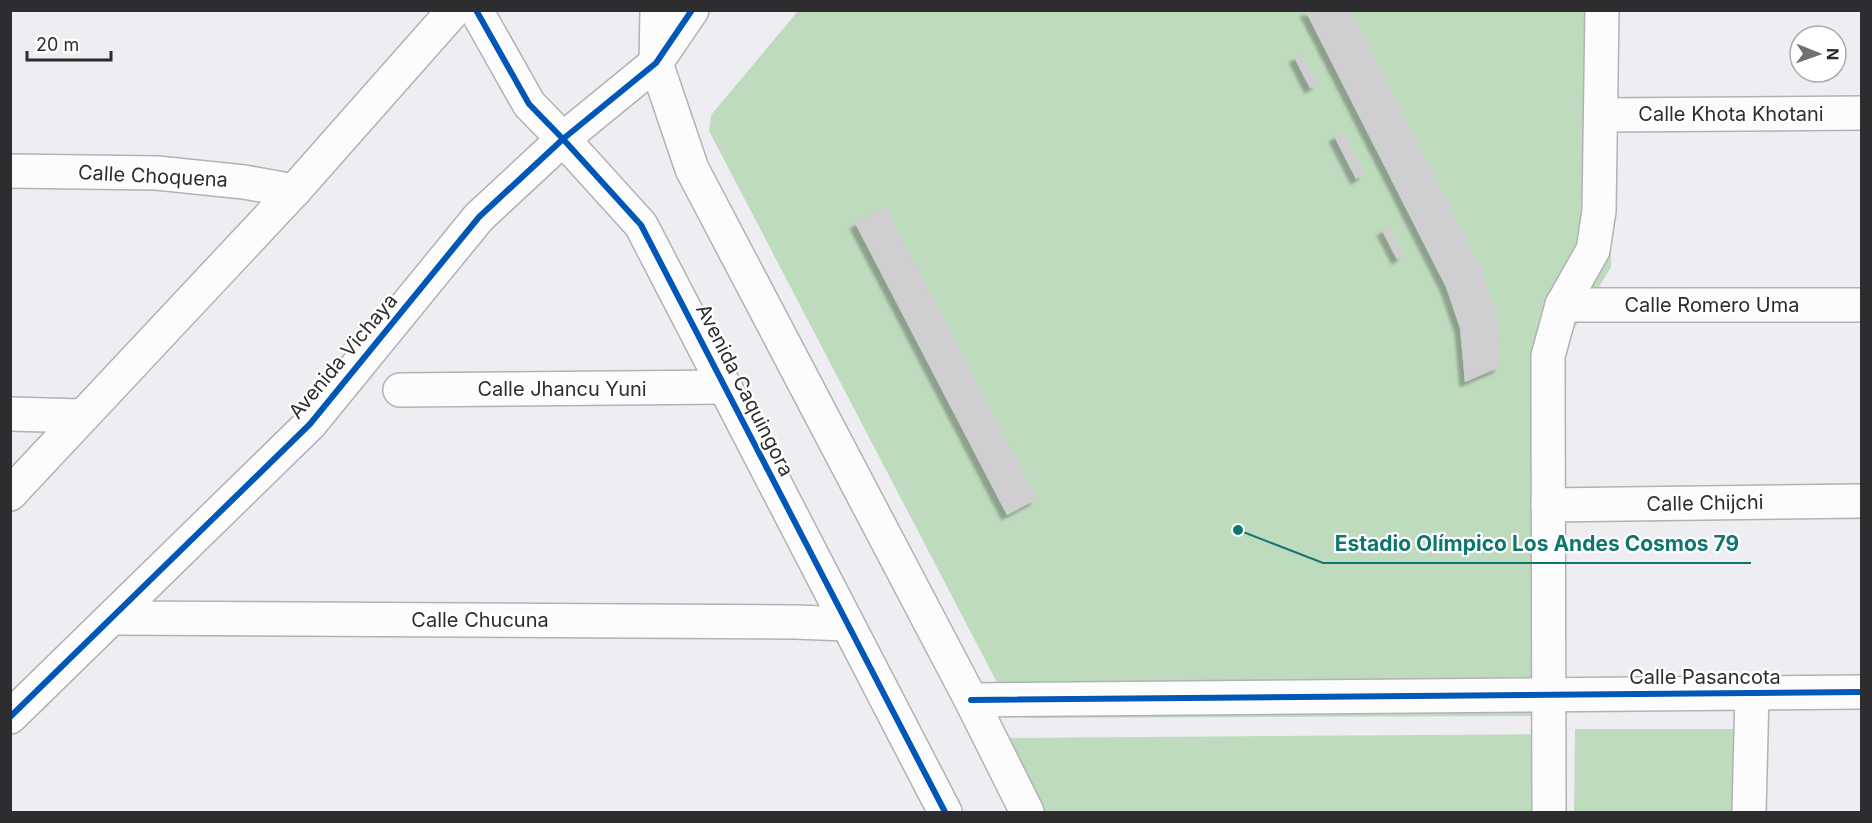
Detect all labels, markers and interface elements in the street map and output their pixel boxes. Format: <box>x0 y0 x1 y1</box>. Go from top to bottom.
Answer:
scale bar <box>27 24 111 62</box>
north arrow <box>1788 24 1848 84</box>
text: 20 m <box>36 34 79 55</box>
text: N <box>1823 48 1843 61</box>
street label: Calle Khota Khotani <box>1638 102 1824 126</box>
street label: Calle Choquena <box>77 160 229 192</box>
street label: Avenida Vichaya <box>284 289 402 423</box>
street label: Calle Romero Uma <box>1624 293 1800 317</box>
street label: Avenida Caquingora <box>691 300 799 480</box>
street label: Calle Jhancu Yuni <box>477 377 647 401</box>
street label: Calle Chijchi <box>1646 490 1764 516</box>
callout: Estadio Olímpico Los Andes Cosmos 79 <box>1323 524 1751 563</box>
text: Estadio Olímpico Los Andes Cosmos 79 <box>1335 531 1739 556</box>
street label: Calle Chucuna <box>411 608 549 632</box>
street label: Calle Pasancota <box>1629 665 1781 689</box>

